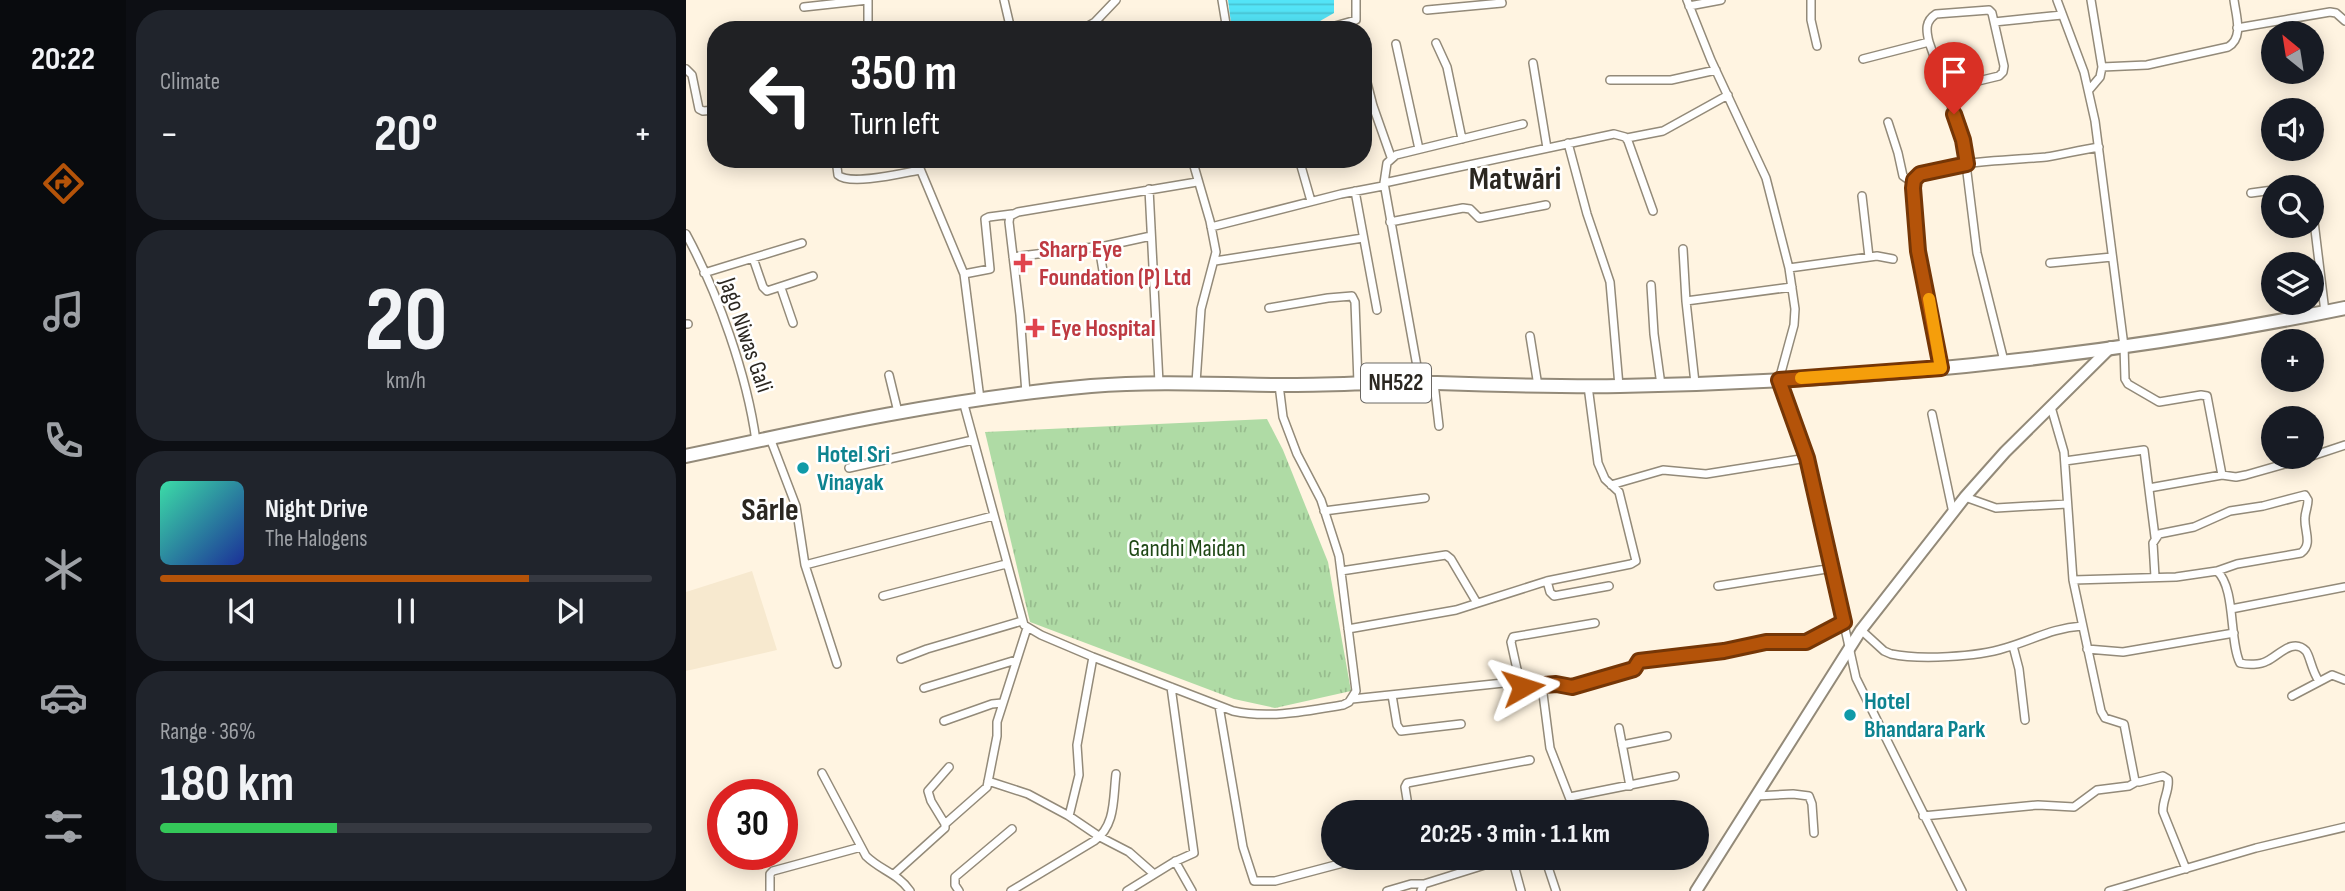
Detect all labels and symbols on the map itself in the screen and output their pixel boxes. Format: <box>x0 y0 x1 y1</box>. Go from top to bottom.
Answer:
north arrow <box>2261 21 2324 84</box>
pin <box>1924 42 1984 114</box>
district label: Matwāri <box>1469 160 1561 199</box>
place label: Sharp Eye Foundation (P) Ltd <box>1039 235 1191 292</box>
marker: Sharp Eye Foundation (P) Ltd <box>1013 253 1033 273</box>
street label: Jago Niwas Gali <box>713 273 779 396</box>
place label: Eye Hospital <box>1051 314 1156 343</box>
marker: Eye Hospital <box>1025 318 1045 338</box>
road number: NH522 <box>1361 364 1431 402</box>
place label: Hotel Sri Vinayak <box>817 440 890 497</box>
marker: Hotel Sri Vinayak <box>795 460 811 476</box>
district label: Sārle <box>741 491 799 530</box>
park label: Gandhi Maidan <box>1128 534 1246 563</box>
position arrow <box>1486 650 1560 724</box>
place label: Hotel Bhandara Park <box>1864 687 1985 744</box>
marker: Hotel Bhandara Park <box>1842 707 1858 723</box>
speed limit sign: 30 <box>707 779 798 870</box>

